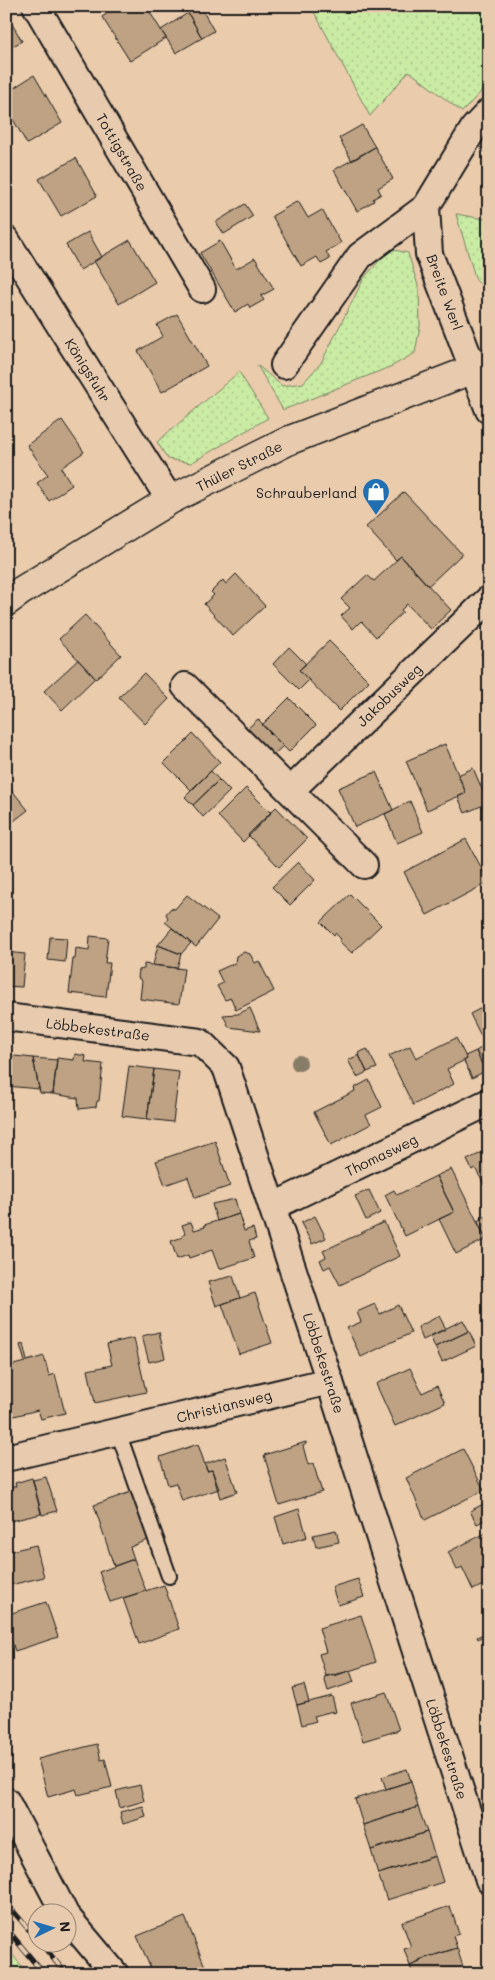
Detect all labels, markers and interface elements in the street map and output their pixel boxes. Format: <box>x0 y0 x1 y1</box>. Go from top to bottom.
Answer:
street label: Tottigstraße <box>92 110 152 194</box>
street label: Breite Werl <box>422 251 468 333</box>
street label: Königsfuhr <box>61 335 115 405</box>
street label: Thüler Straße <box>193 436 285 496</box>
shop icon: Schrauberland <box>361 477 391 516</box>
place label: Schrauberland <box>256 483 357 502</box>
street label: Jakobusweg <box>352 659 426 731</box>
street label: Löbbekestraße <box>45 1013 151 1045</box>
street label: Thomasweg <box>342 1129 420 1181</box>
street label: Löbbekestraße <box>299 1310 349 1416</box>
street label: Christiansweg <box>174 1385 274 1427</box>
street label: Löbbekestraße <box>422 1696 472 1802</box>
north arrow <box>28 1902 78 1952</box>
text: N <box>56 1921 75 1933</box>

